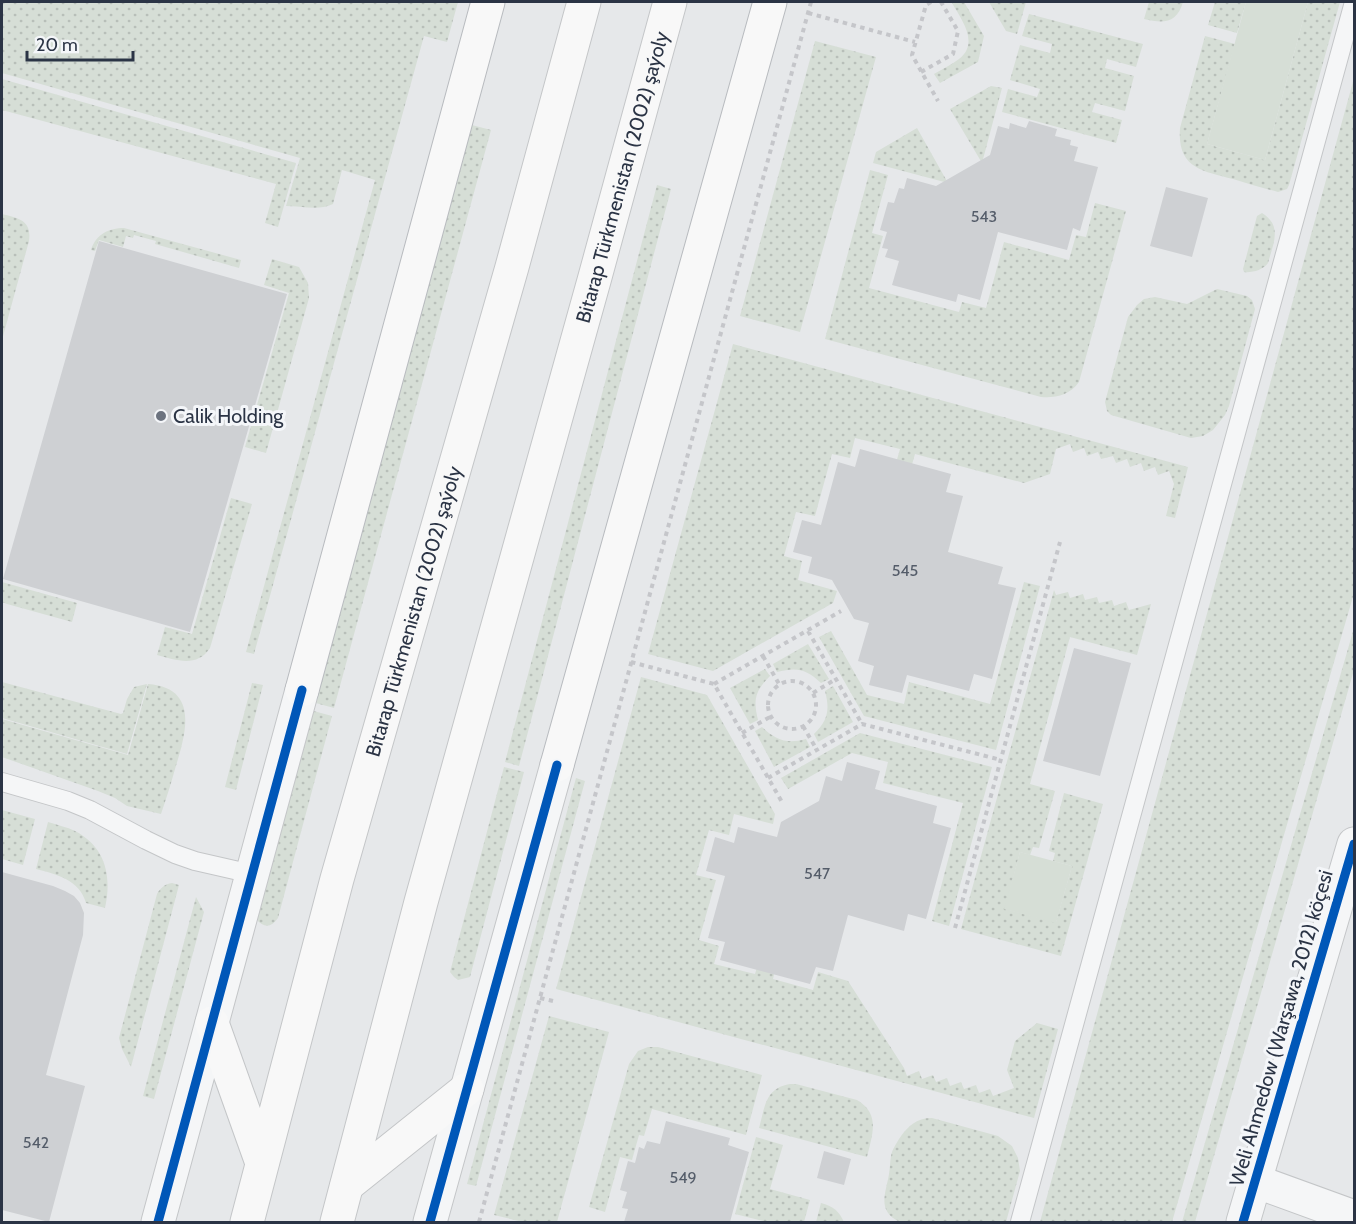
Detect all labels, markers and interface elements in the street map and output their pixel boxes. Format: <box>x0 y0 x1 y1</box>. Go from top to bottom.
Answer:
scale bar <box>27 24 134 62</box>
street label: Bitarap Türkmenistan (2002) şaýoly <box>571 29 673 326</box>
text: 20 m <box>36 34 78 56</box>
house number: 543 <box>971 207 997 226</box>
place label: Calik Holding <box>173 404 284 428</box>
marker: Calik Holding <box>154 409 168 423</box>
street label: Bitarap Türkmenistan (2002) şaýoly <box>361 463 466 759</box>
house number: 545 <box>892 561 918 580</box>
house number: 547 <box>804 864 830 883</box>
street label: Weli Ahmedow (Warşawa, 2012) köçesi <box>1224 867 1338 1189</box>
house number: 542 <box>23 1133 49 1152</box>
house number: 549 <box>670 1168 697 1187</box>

